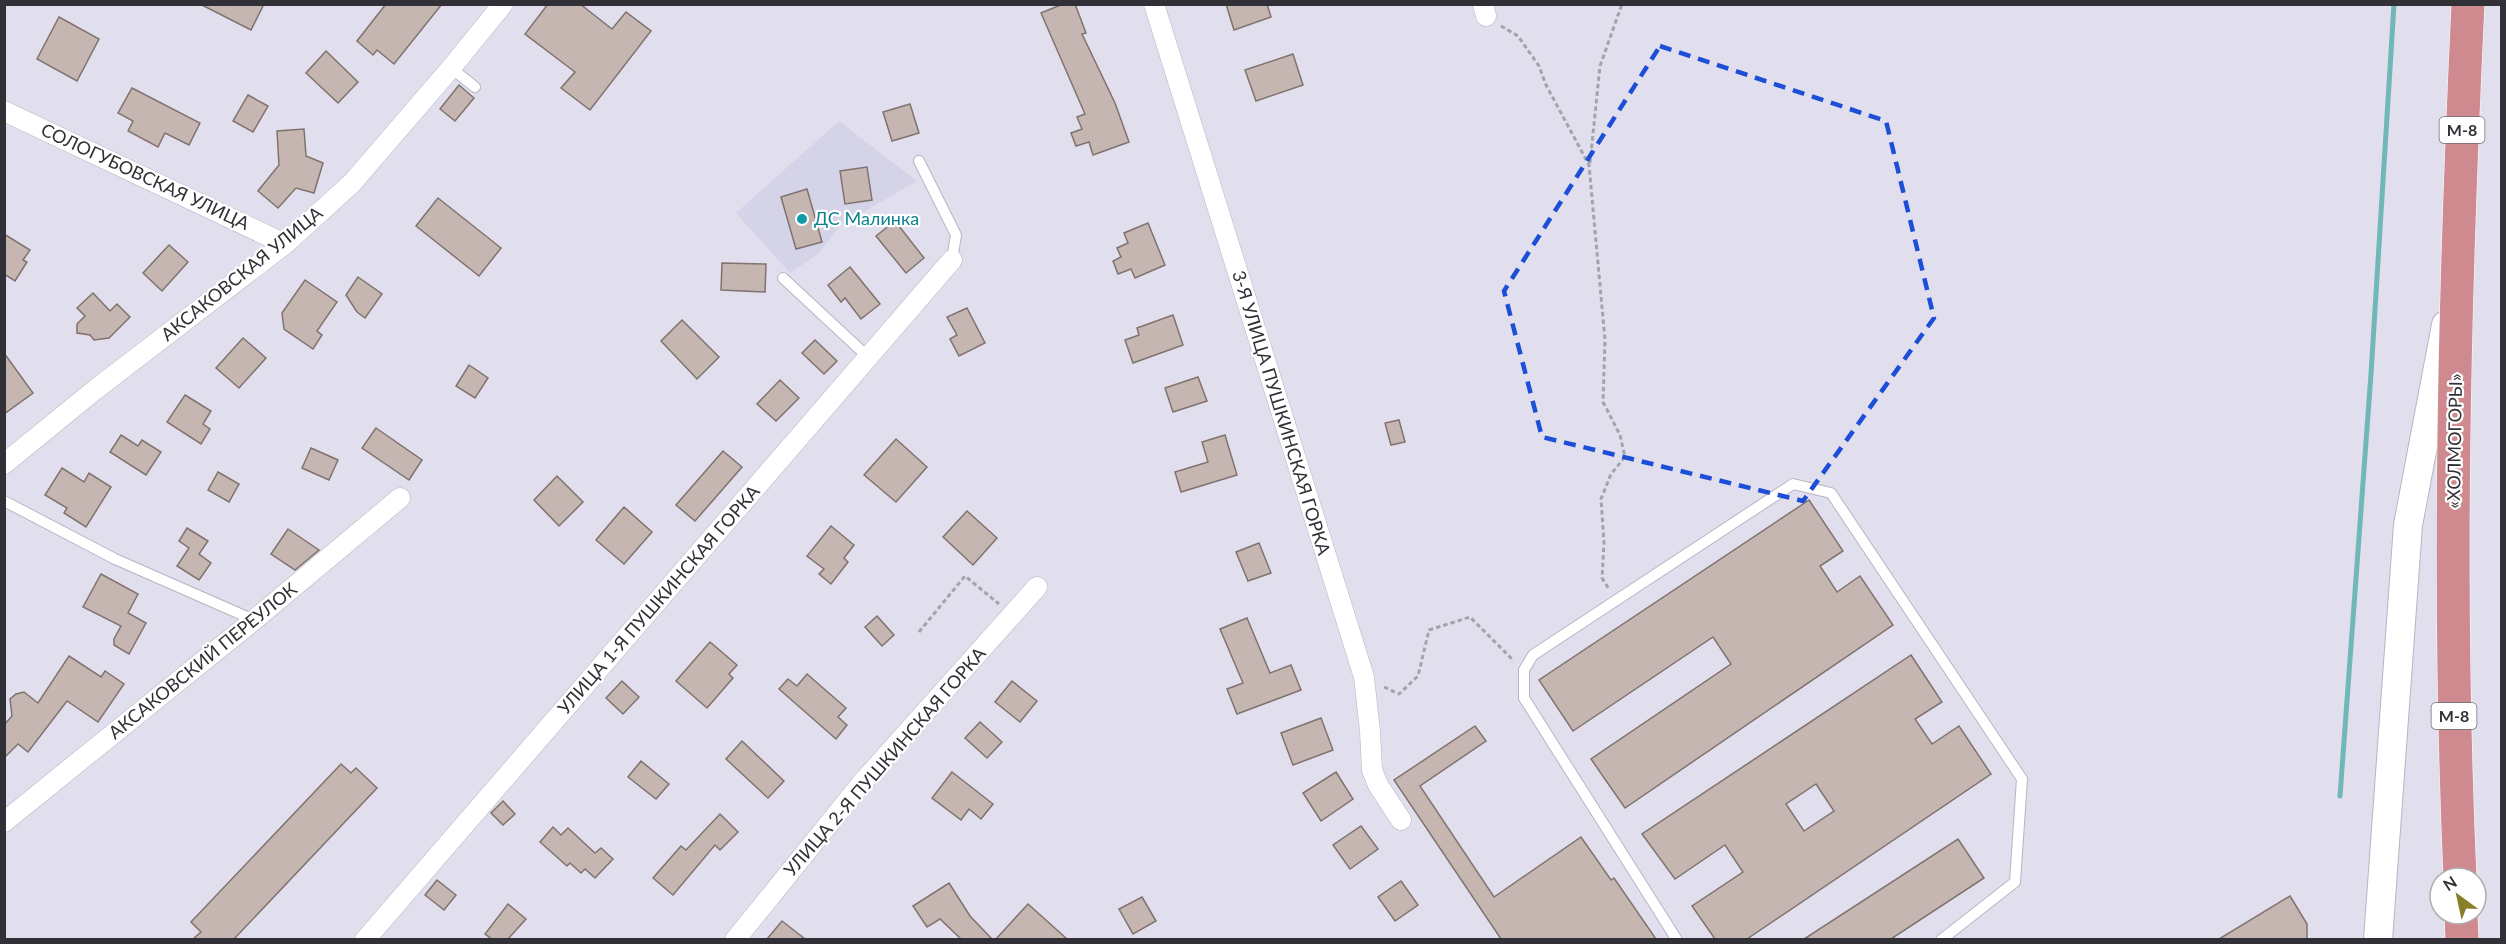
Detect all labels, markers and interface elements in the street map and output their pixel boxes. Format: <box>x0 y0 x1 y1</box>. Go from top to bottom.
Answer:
road number: М-8 <box>2440 117 2484 143</box>
street label: СОЛОГУБОВСКАЯ УЛИЦА <box>38 118 254 234</box>
street label: АКСАКОВСКАЯ УЛИЦА <box>156 201 327 345</box>
place label: ДС Малинка <box>814 207 919 229</box>
marker: ДС Малинка <box>795 212 809 226</box>
street label: 3-Я УЛИЦА ПУШКИНСКАЯ ГОРКА <box>1228 268 1336 558</box>
street label: «ХОЛМОГОРЫ» <box>2442 373 2466 509</box>
street label: УЛИЦА 1-Я ПУШКИНСКАЯ ГОРКА <box>553 480 764 718</box>
street label: АКСАКОВСКИЙ ПЕРЕУЛОК <box>104 577 301 743</box>
street label: УЛИЦА 2-Я ПУШКИНСКАЯ ГОРКА <box>779 642 990 880</box>
road number: М-8 <box>2432 703 2476 729</box>
north arrow <box>2428 866 2488 926</box>
text: N <box>2439 872 2460 894</box>

